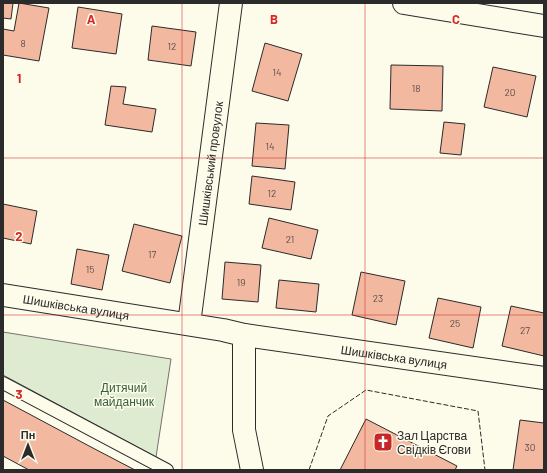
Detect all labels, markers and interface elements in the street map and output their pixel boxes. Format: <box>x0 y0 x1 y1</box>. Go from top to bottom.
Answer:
text: A <box>87 11 96 27</box>
text: B <box>270 11 278 27</box>
text: C <box>452 11 460 27</box>
house number: 8 <box>20 37 26 49</box>
house number: 12 <box>168 40 176 52</box>
house number: 14 <box>272 66 282 78</box>
text: 1 <box>17 70 21 86</box>
house number: 18 <box>412 82 420 94</box>
house number: 20 <box>504 86 516 98</box>
street label: Шишківський провулок <box>195 99 225 227</box>
house number: 14 <box>265 140 275 152</box>
house number: 12 <box>268 187 276 199</box>
text: 2 <box>15 228 23 244</box>
house number: 21 <box>286 233 294 245</box>
house number: 17 <box>148 248 156 260</box>
house number: 15 <box>86 263 94 275</box>
house number: 19 <box>237 276 245 288</box>
street label: Шишківська вулиця <box>22 291 130 322</box>
house number: 23 <box>373 292 383 304</box>
house number: 25 <box>450 317 460 329</box>
house number: 27 <box>520 324 530 336</box>
street label: Шишківська вулиця <box>340 342 448 371</box>
park label: Дитячий майданчик <box>94 380 155 409</box>
text: 3 <box>15 386 23 402</box>
north arrow <box>8 425 48 465</box>
text: Пн <box>21 428 35 441</box>
place label: Зал Царства Свідків Єгови <box>397 428 471 457</box>
church icon: Зал Царства Свідків Єгови <box>372 431 394 453</box>
house number: 30 <box>525 441 535 453</box>

